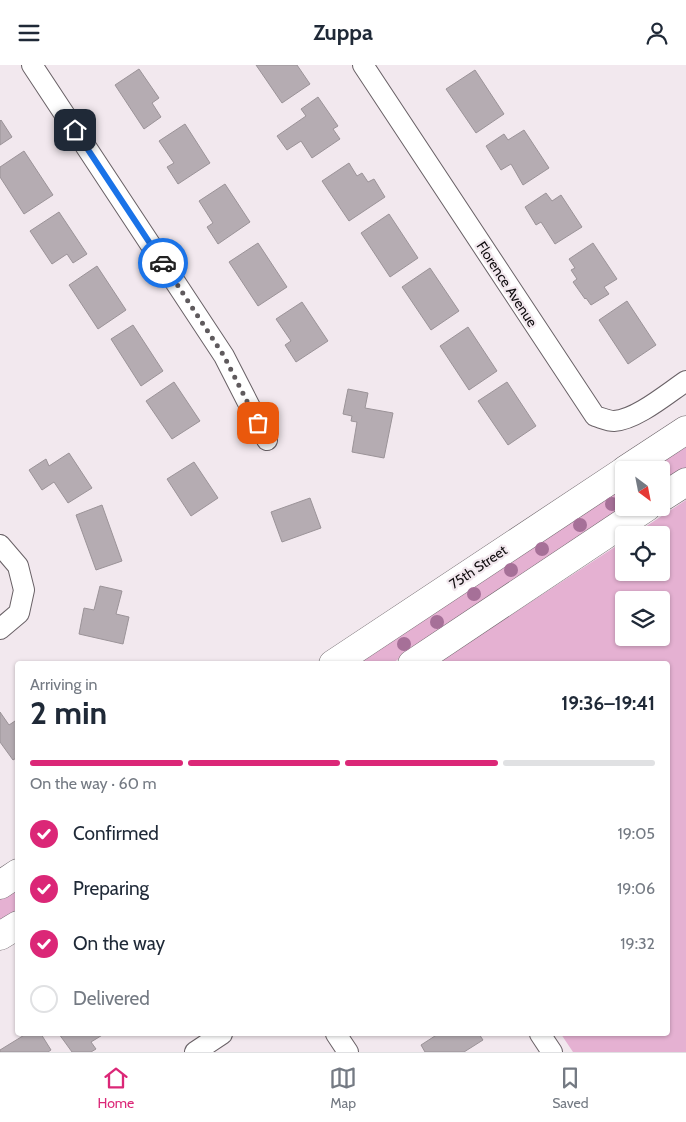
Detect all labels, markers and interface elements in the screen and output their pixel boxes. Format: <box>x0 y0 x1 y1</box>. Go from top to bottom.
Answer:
icon: menu <box>15 19 43 47</box>
text: Zuppa <box>313 19 373 46</box>
icon: person <box>643 19 671 47</box>
pin <box>54 109 96 151</box>
icon: home <box>61 116 89 144</box>
courier <box>138 238 188 288</box>
street label: Florence Avenue <box>473 238 541 330</box>
icon: car <box>149 249 177 277</box>
pin <box>237 402 279 444</box>
icon: bag <box>244 409 272 437</box>
north arrow <box>615 461 670 516</box>
map controls <box>615 461 670 646</box>
button: locate <box>615 526 670 581</box>
street label: 75th Street <box>446 541 511 593</box>
button: layers <box>615 591 670 646</box>
text: Arriving in <box>30 675 97 694</box>
text: 19:36–19:41 <box>561 692 655 715</box>
text: 2 min <box>30 693 107 732</box>
text: On the way · 60 m <box>30 774 156 793</box>
icon: check <box>30 820 58 848</box>
text: Confirmed <box>73 822 159 845</box>
text: 19:05 <box>618 824 655 843</box>
icon: check <box>30 875 58 903</box>
text: Preparing <box>73 877 149 900</box>
text: 19:06 <box>617 879 655 898</box>
icon: check <box>30 930 58 958</box>
text: On the way <box>73 932 165 955</box>
text: 19:32 <box>620 934 655 953</box>
text: Delivered <box>73 987 150 1010</box>
tab: Home <box>97 1064 134 1112</box>
tab: Map <box>329 1064 357 1112</box>
tab: Saved <box>552 1064 589 1112</box>

